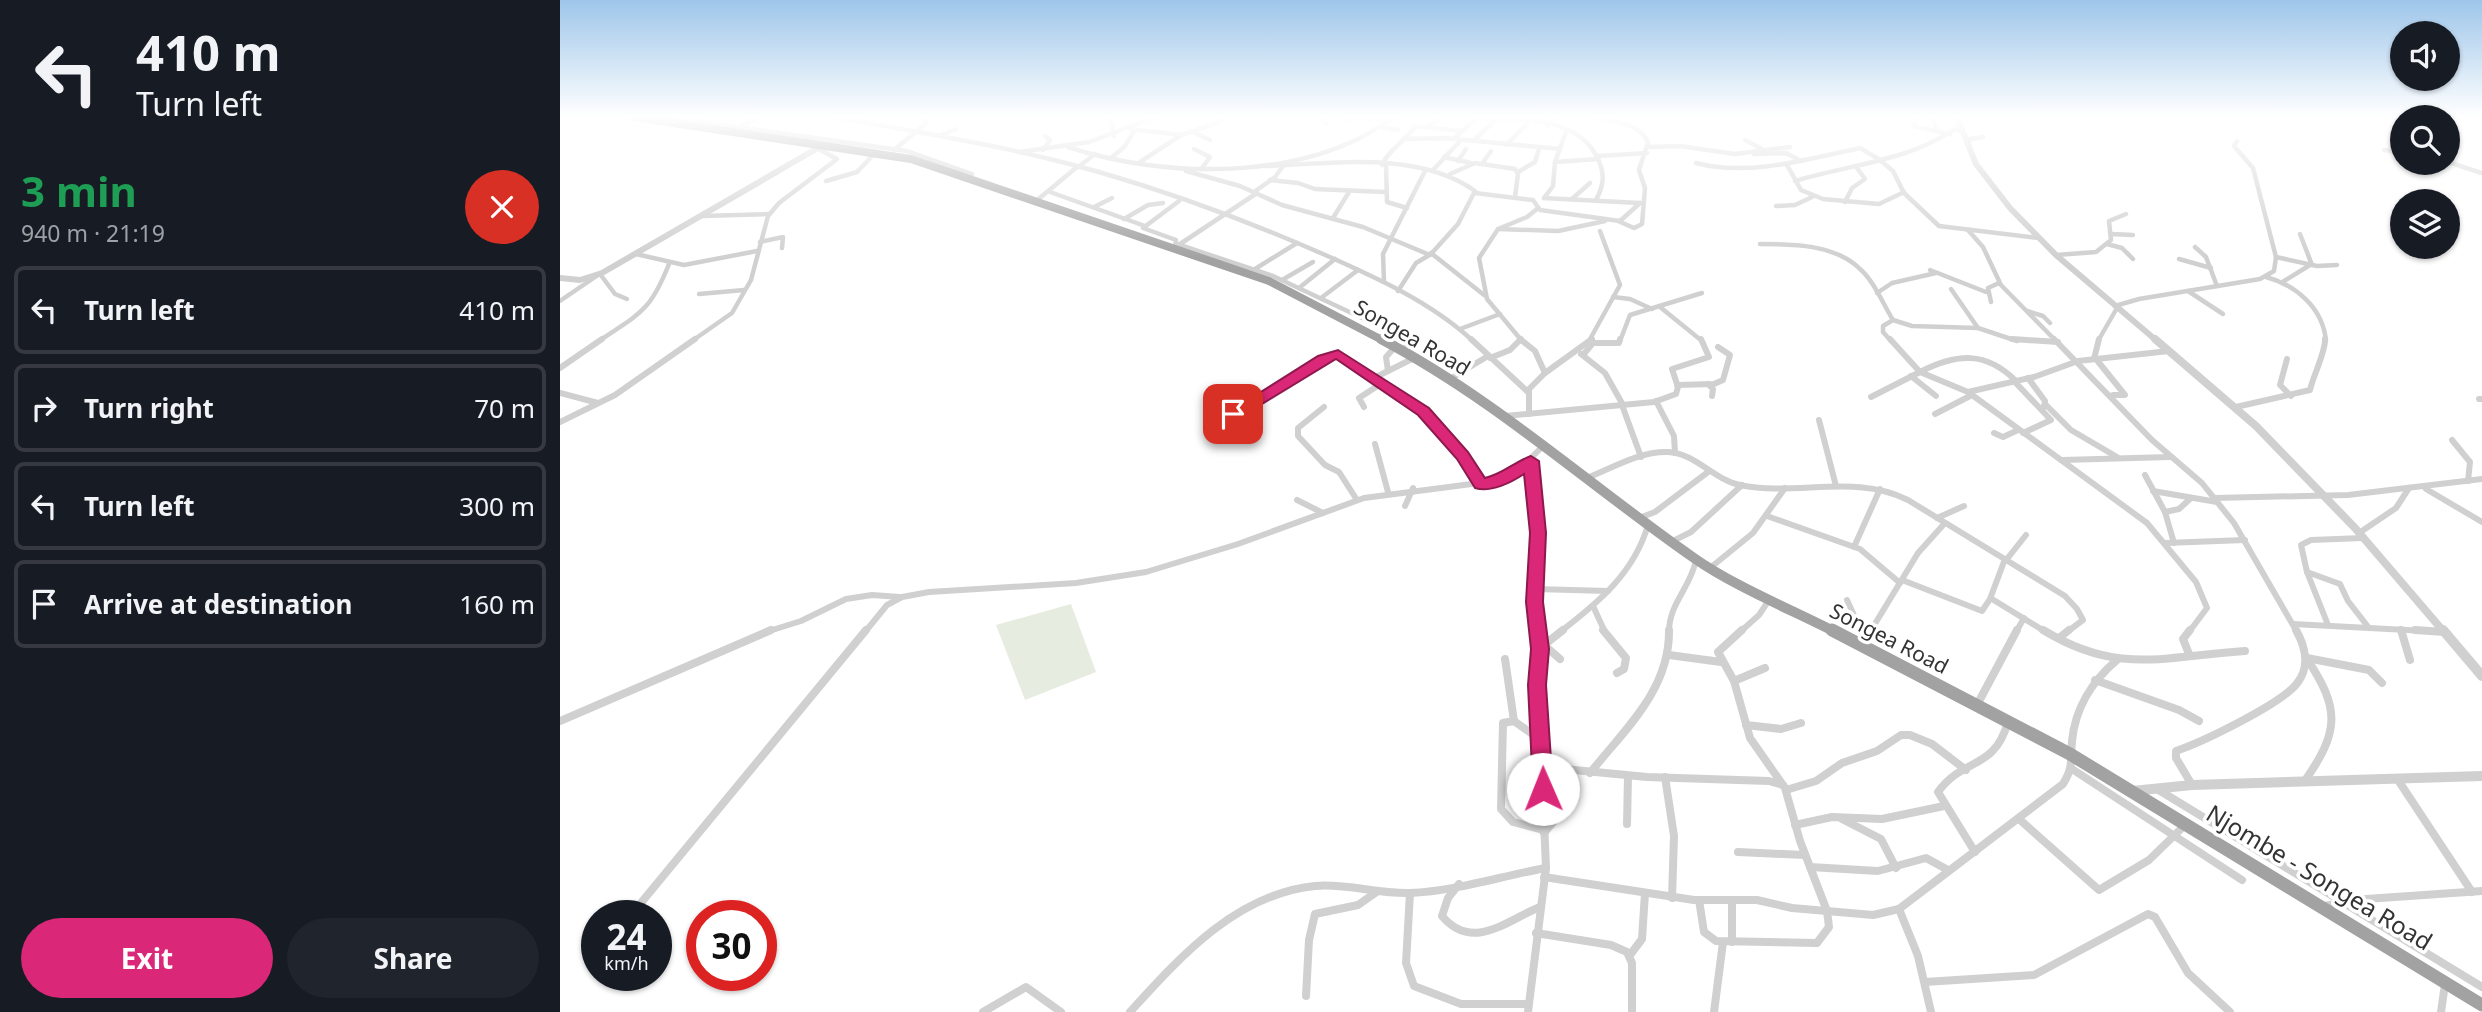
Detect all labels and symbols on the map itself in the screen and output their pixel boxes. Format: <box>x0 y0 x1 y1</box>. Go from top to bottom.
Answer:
street label: Songea Road <box>1349 293 1476 382</box>
pin <box>1203 384 1263 444</box>
street label: Songea Road <box>1825 596 1954 680</box>
position arrow <box>1506 752 1580 826</box>
street label: Njombe - Songea Road <box>2201 796 2439 957</box>
speed limit sign: 30 <box>686 900 777 991</box>

